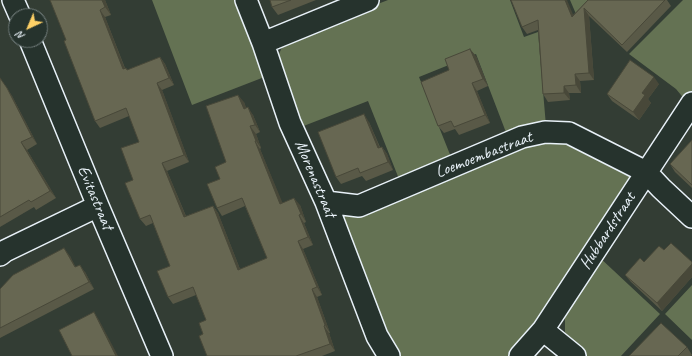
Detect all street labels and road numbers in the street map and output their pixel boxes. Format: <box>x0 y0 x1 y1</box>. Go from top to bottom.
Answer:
street label: Loemoembastraat <box>433 127 535 183</box>
street label: Morenastraat <box>290 137 340 221</box>
street label: Evitastraat <box>72 163 118 233</box>
street label: Hubbardstraat <box>576 189 640 273</box>

